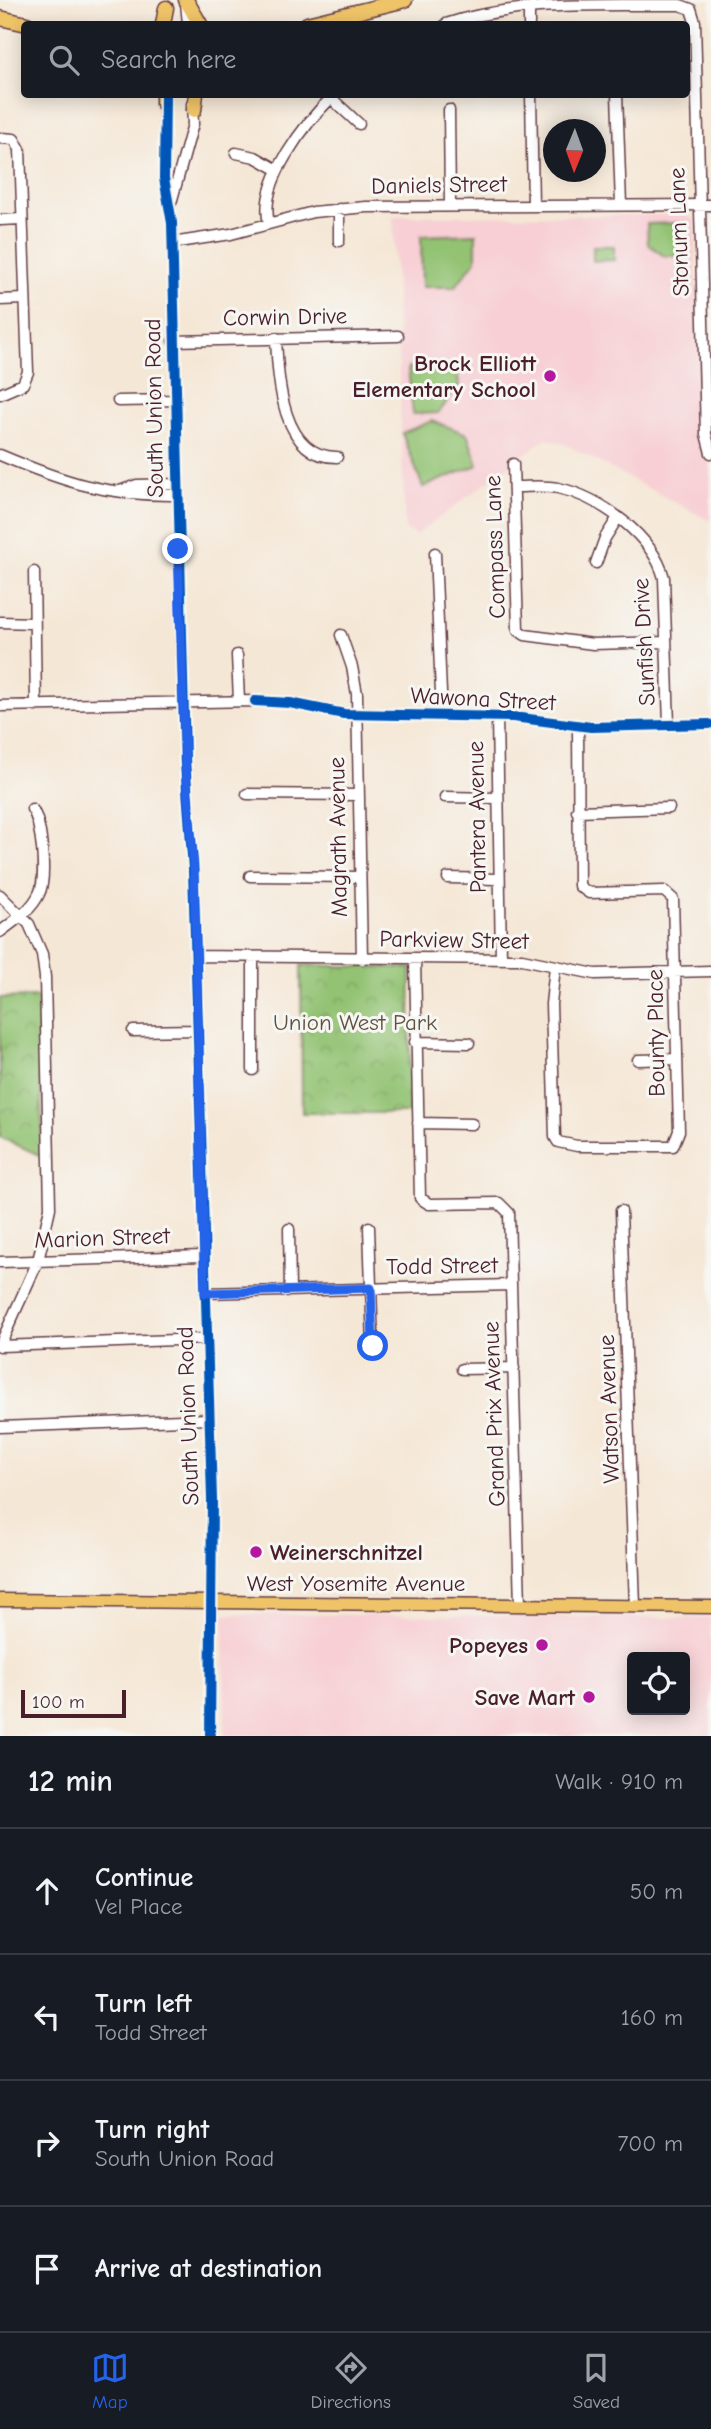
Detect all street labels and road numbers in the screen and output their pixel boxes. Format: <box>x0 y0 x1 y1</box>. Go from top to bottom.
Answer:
street label: Stonum Lane <box>663 167 695 297</box>
street label: Daniels Street <box>371 170 508 200</box>
street label: Corwin Drive <box>223 302 347 332</box>
street label: South Union Road <box>139 318 169 498</box>
street label: Compass Lane <box>479 475 511 619</box>
street label: Sunfish Drive <box>627 577 661 707</box>
street label: Wawona Street <box>410 682 558 716</box>
street label: Pantera Avenue <box>462 741 492 893</box>
street label: Magrath Avenue <box>323 757 353 917</box>
street label: Parkview Street <box>379 925 530 955</box>
street label: Bounty Place <box>641 969 671 1097</box>
street label: Marion Street <box>34 1222 172 1254</box>
street label: Todd Street <box>386 1252 499 1280</box>
street label: Grand Prix Avenue <box>477 1321 511 1507</box>
street label: South Union Road <box>171 1326 205 1506</box>
street label: Watson Avenue <box>593 1334 625 1484</box>
street label: West Yosemite Avenue <box>247 1570 465 1597</box>

